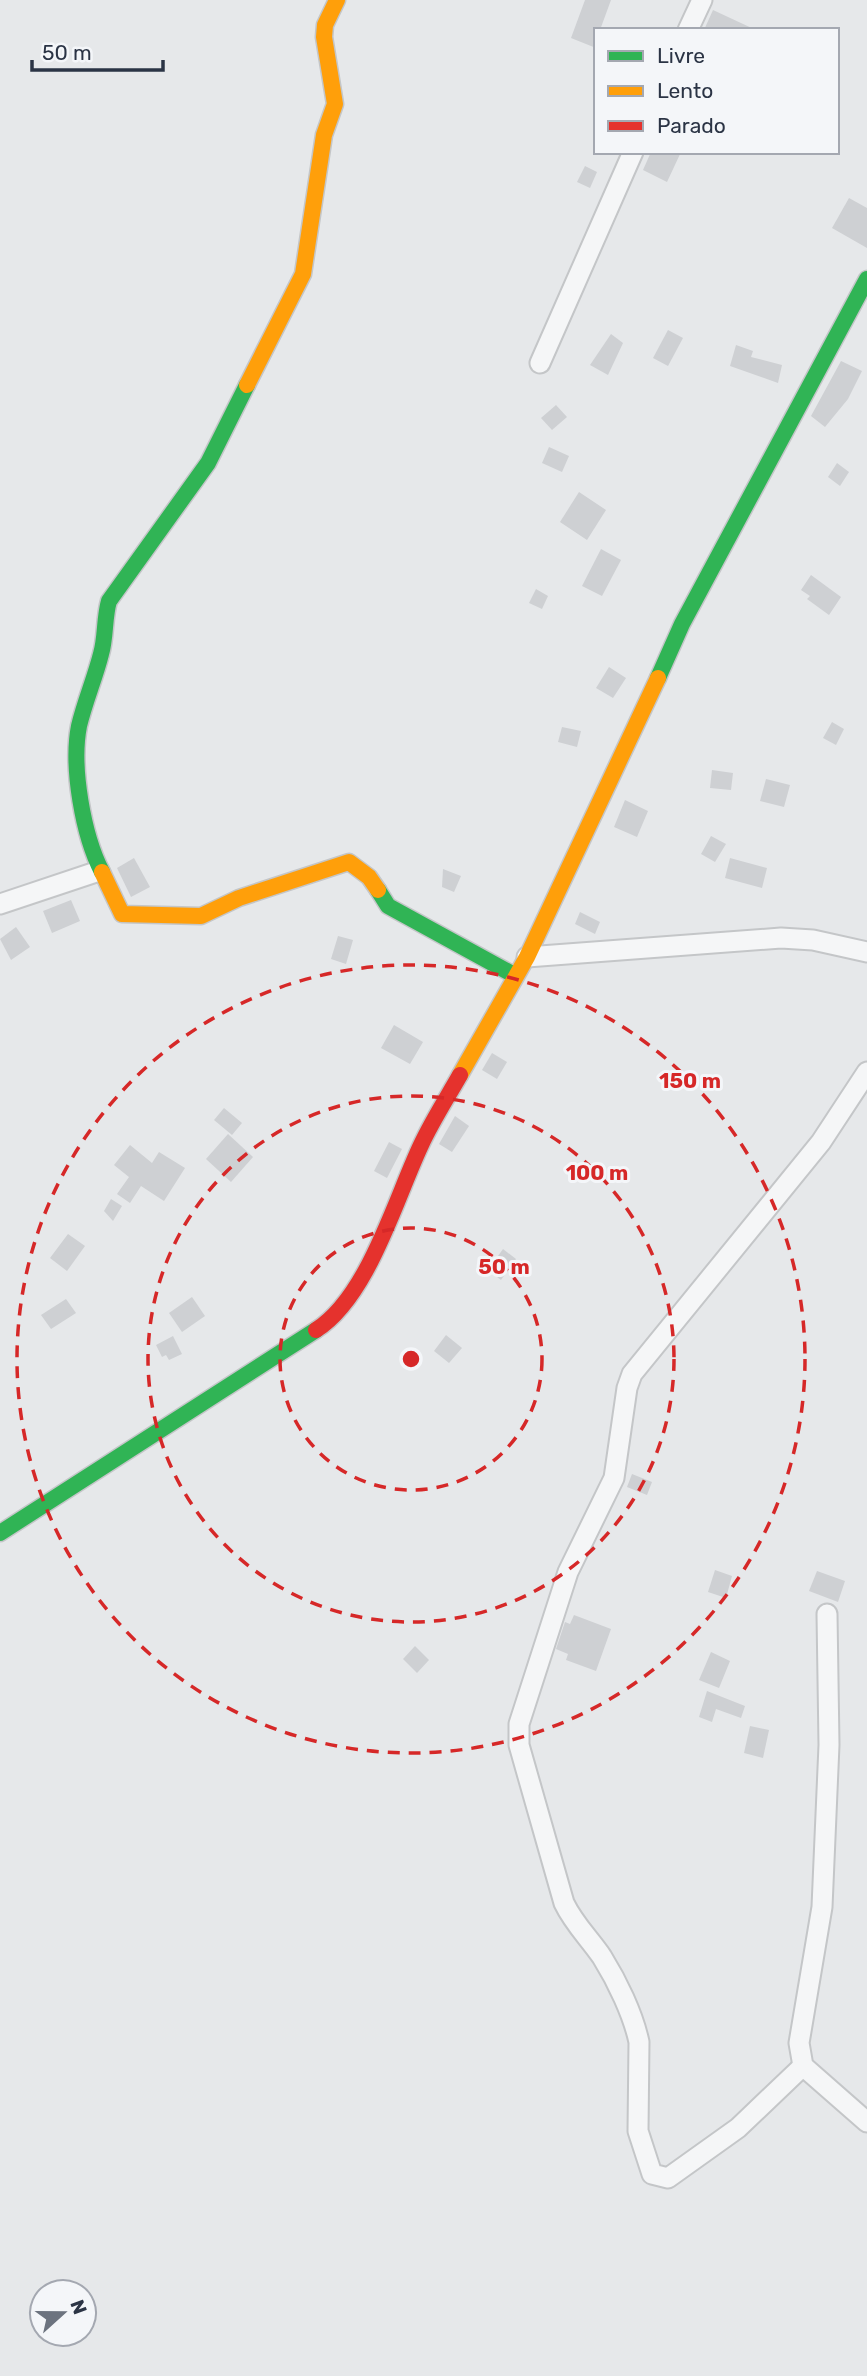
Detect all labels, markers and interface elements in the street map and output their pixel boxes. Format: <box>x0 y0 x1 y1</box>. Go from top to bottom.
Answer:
scale bar <box>32 28 163 72</box>
legend <box>594 28 839 154</box>
text: 50 m <box>42 40 92 65</box>
text: Livre <box>657 43 705 68</box>
text: Lento <box>657 78 713 103</box>
text: Parado <box>657 113 726 138</box>
text: 150 m <box>659 1068 721 1093</box>
text: 100 m <box>566 1160 628 1185</box>
text: 50 m <box>478 1254 530 1279</box>
centre of rings <box>399 1347 423 1371</box>
north arrow <box>28 2278 98 2348</box>
text: N <box>65 2297 92 2318</box>

